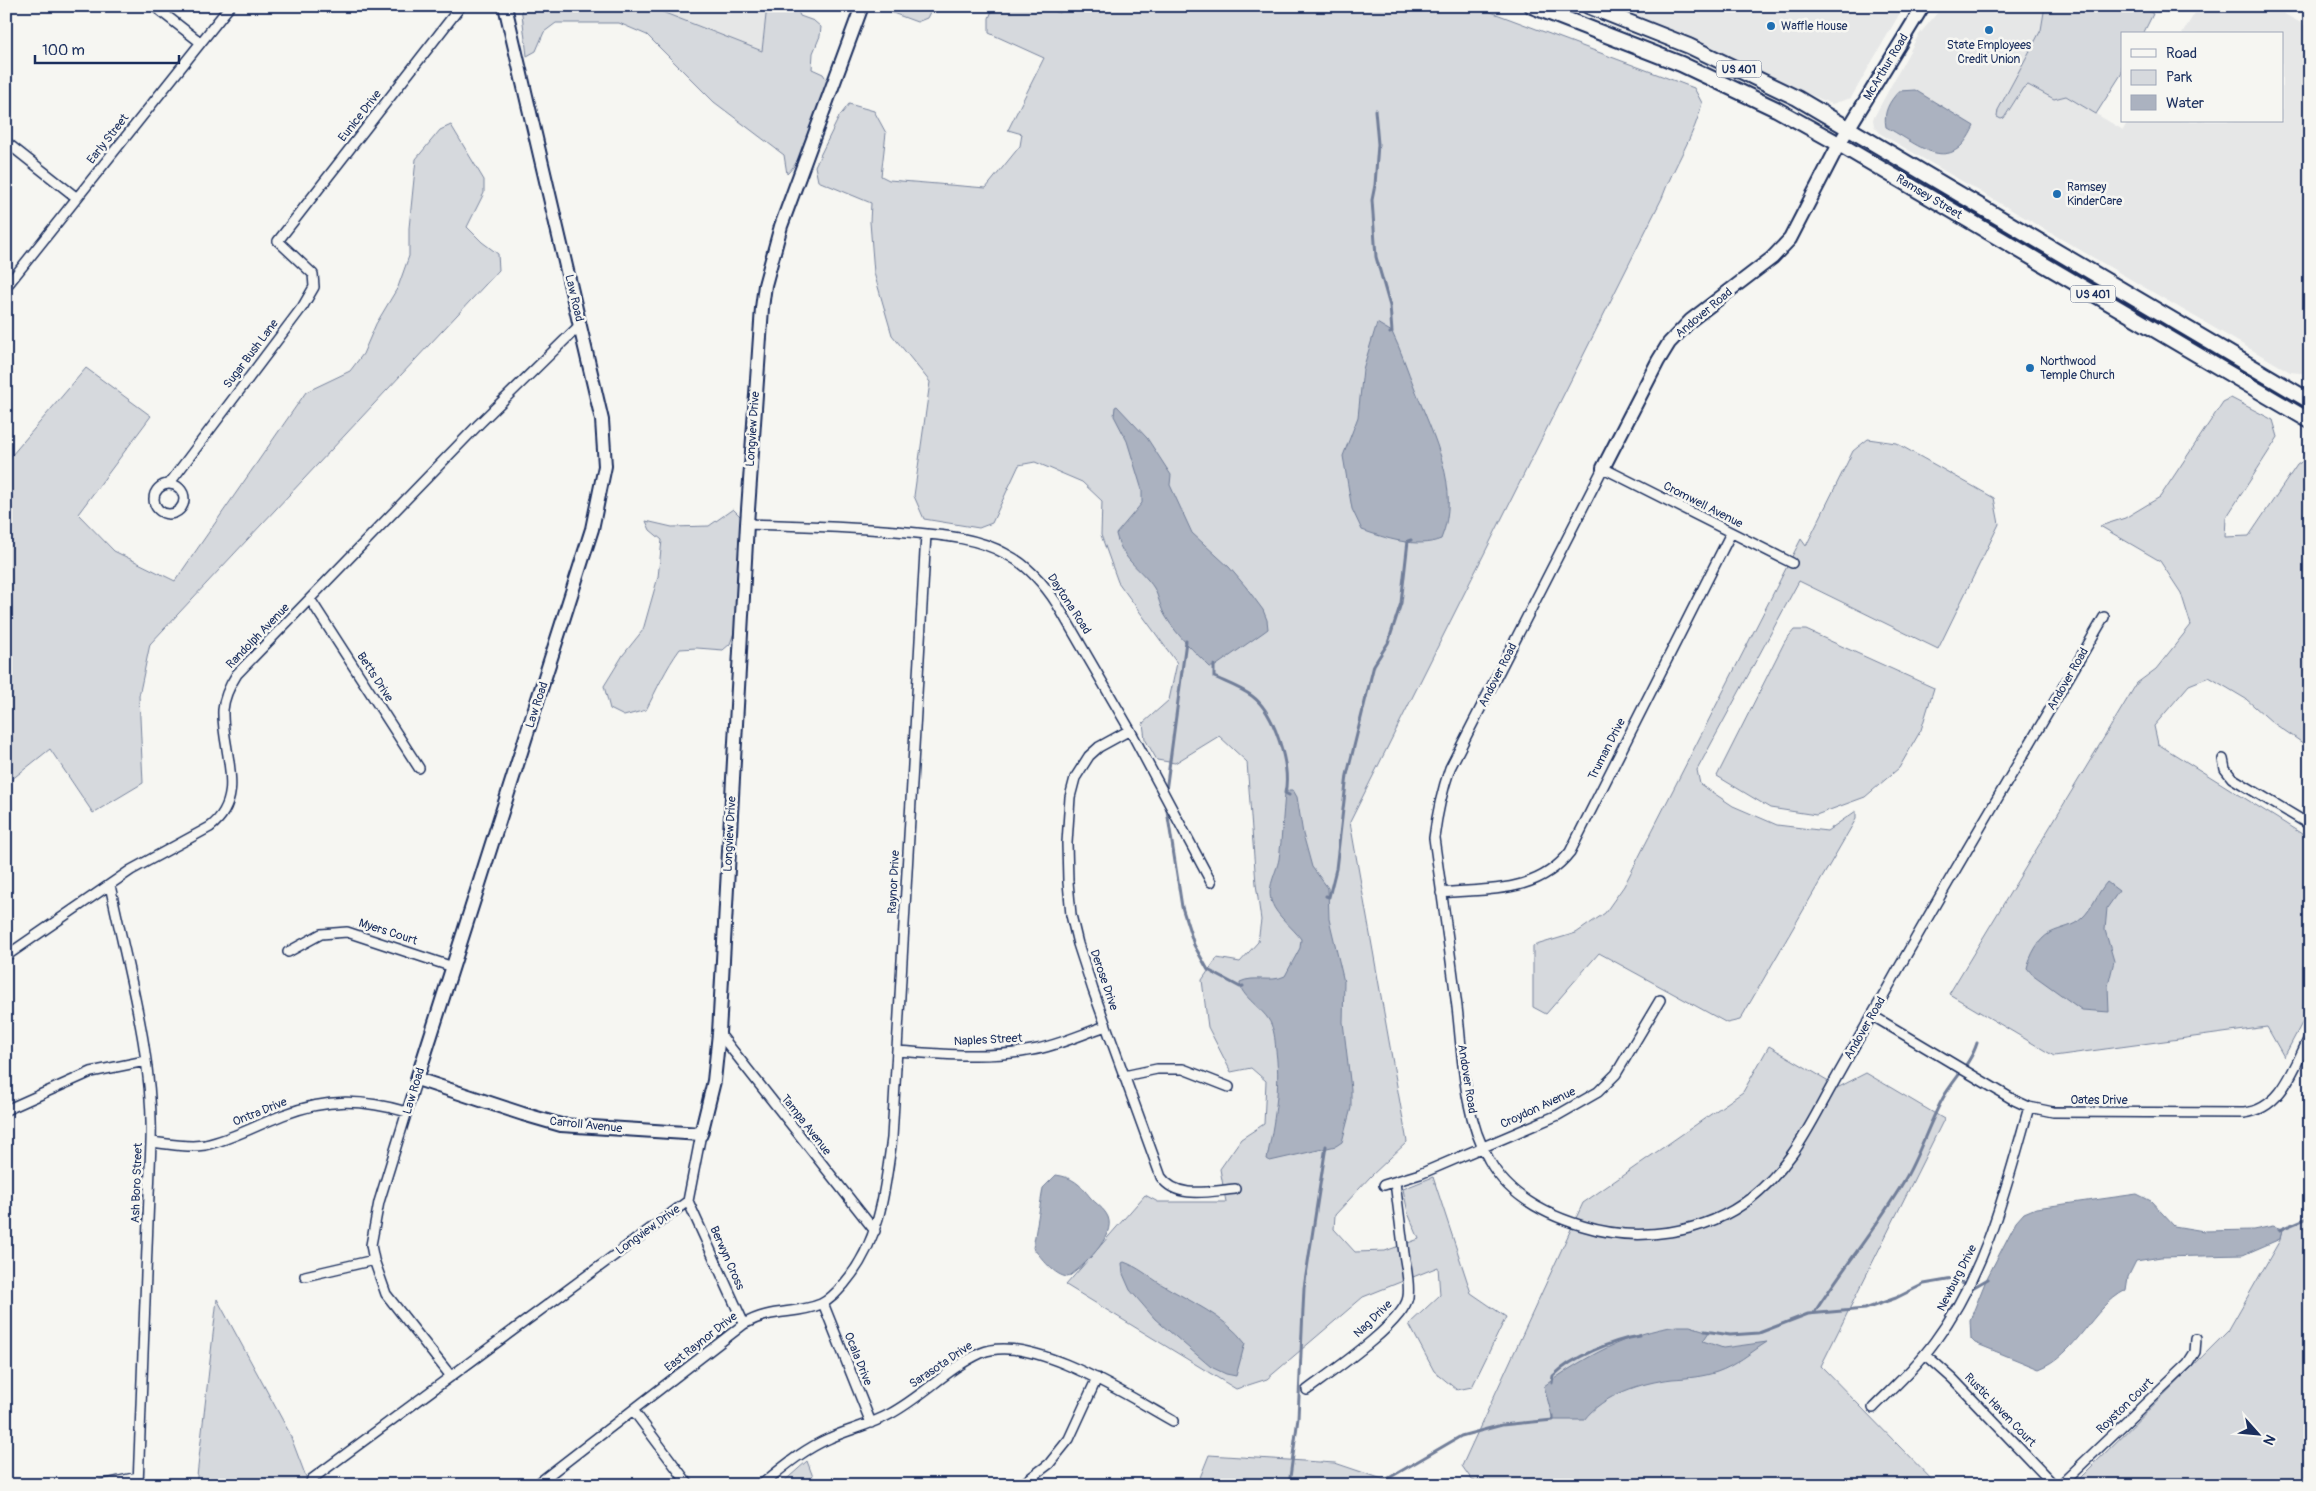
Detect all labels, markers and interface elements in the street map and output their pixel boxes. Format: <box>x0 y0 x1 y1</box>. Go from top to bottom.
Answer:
place label: Waffle House <box>1781 19 1847 34</box>
marker: Waffle House <box>1765 20 1777 32</box>
marker: State Employees Credit Union <box>1983 24 1995 36</box>
street label: McArthur Road <box>1860 31 1912 103</box>
scale bar <box>35 32 179 64</box>
legend <box>2121 32 2284 122</box>
place label: State Employees Credit Union <box>1947 38 2032 67</box>
text: 100 m <box>42 41 85 60</box>
text: Road <box>2166 44 2197 63</box>
road number: US 401 <box>1716 61 1762 78</box>
text: Park <box>2166 68 2193 87</box>
street label: Eunice Drive <box>335 87 385 145</box>
text: Water <box>2166 94 2205 113</box>
street label: Early Street <box>84 111 132 167</box>
street label: Ramsey Street <box>1893 171 1965 223</box>
place label: Ramsey KinderCare <box>2067 180 2122 209</box>
marker: Ramsey KinderCare <box>2051 188 2063 200</box>
street label: Law Road <box>561 273 587 323</box>
street label: Andover Road <box>1672 285 1736 341</box>
road number: US 401 <box>2070 286 2116 302</box>
street label: Sugar Bush Lane <box>220 316 282 392</box>
place label: Northwood Temple Church <box>2040 354 2115 383</box>
marker: Northwood Temple Church <box>2024 362 2036 374</box>
street label: Longview Drive <box>743 391 763 467</box>
street label: Cromwell Avenue <box>1661 478 1745 532</box>
street label: Daytona Road <box>1044 571 1094 637</box>
street label: Randolph Avenue <box>223 600 293 672</box>
street label: Andover Road <box>1475 640 1521 709</box>
street label: Andover Road <box>2044 645 2092 713</box>
street label: Betts Drive <box>353 649 397 705</box>
street label: Law Road <box>522 680 552 730</box>
street label: Truman Drive <box>1585 716 1629 782</box>
street label: Longview Drive <box>721 796 739 872</box>
street label: Raynor Drive <box>885 850 903 914</box>
street label: Myers Court <box>357 915 419 949</box>
street label: Derose Drive <box>1087 948 1121 1013</box>
street label: Andover Road <box>1841 994 1889 1062</box>
street label: Naples Street <box>953 1031 1023 1049</box>
street label: Andover Road <box>1454 1043 1480 1115</box>
street label: Law Road <box>400 1066 428 1116</box>
street label: Croydon Avenue <box>1498 1084 1578 1132</box>
street label: Tampa Avenue <box>778 1092 834 1158</box>
street label: Oates Drive <box>2070 1093 2128 1108</box>
street label: Ontra Drive <box>231 1094 289 1130</box>
street label: Carroll Avenue <box>549 1114 623 1136</box>
street label: Ash Boro Street <box>128 1142 146 1223</box>
street label: Longview Drive <box>613 1202 683 1258</box>
street label: Berwyn Cross <box>706 1224 748 1293</box>
street label: Newburg Drive <box>1934 1242 1980 1314</box>
street label: Nag Drive <box>1351 1297 1396 1341</box>
street label: East Raynor Drive <box>662 1309 740 1375</box>
street label: Ocala Drive <box>841 1330 875 1388</box>
street label: Sarasota Drive <box>907 1338 975 1392</box>
street label: Rustic Haven Court <box>1961 1370 2039 1450</box>
street label: Royston Court <box>2093 1375 2157 1437</box>
north arrow <box>2234 1408 2284 1458</box>
text: N <box>2259 1432 2279 1448</box>

